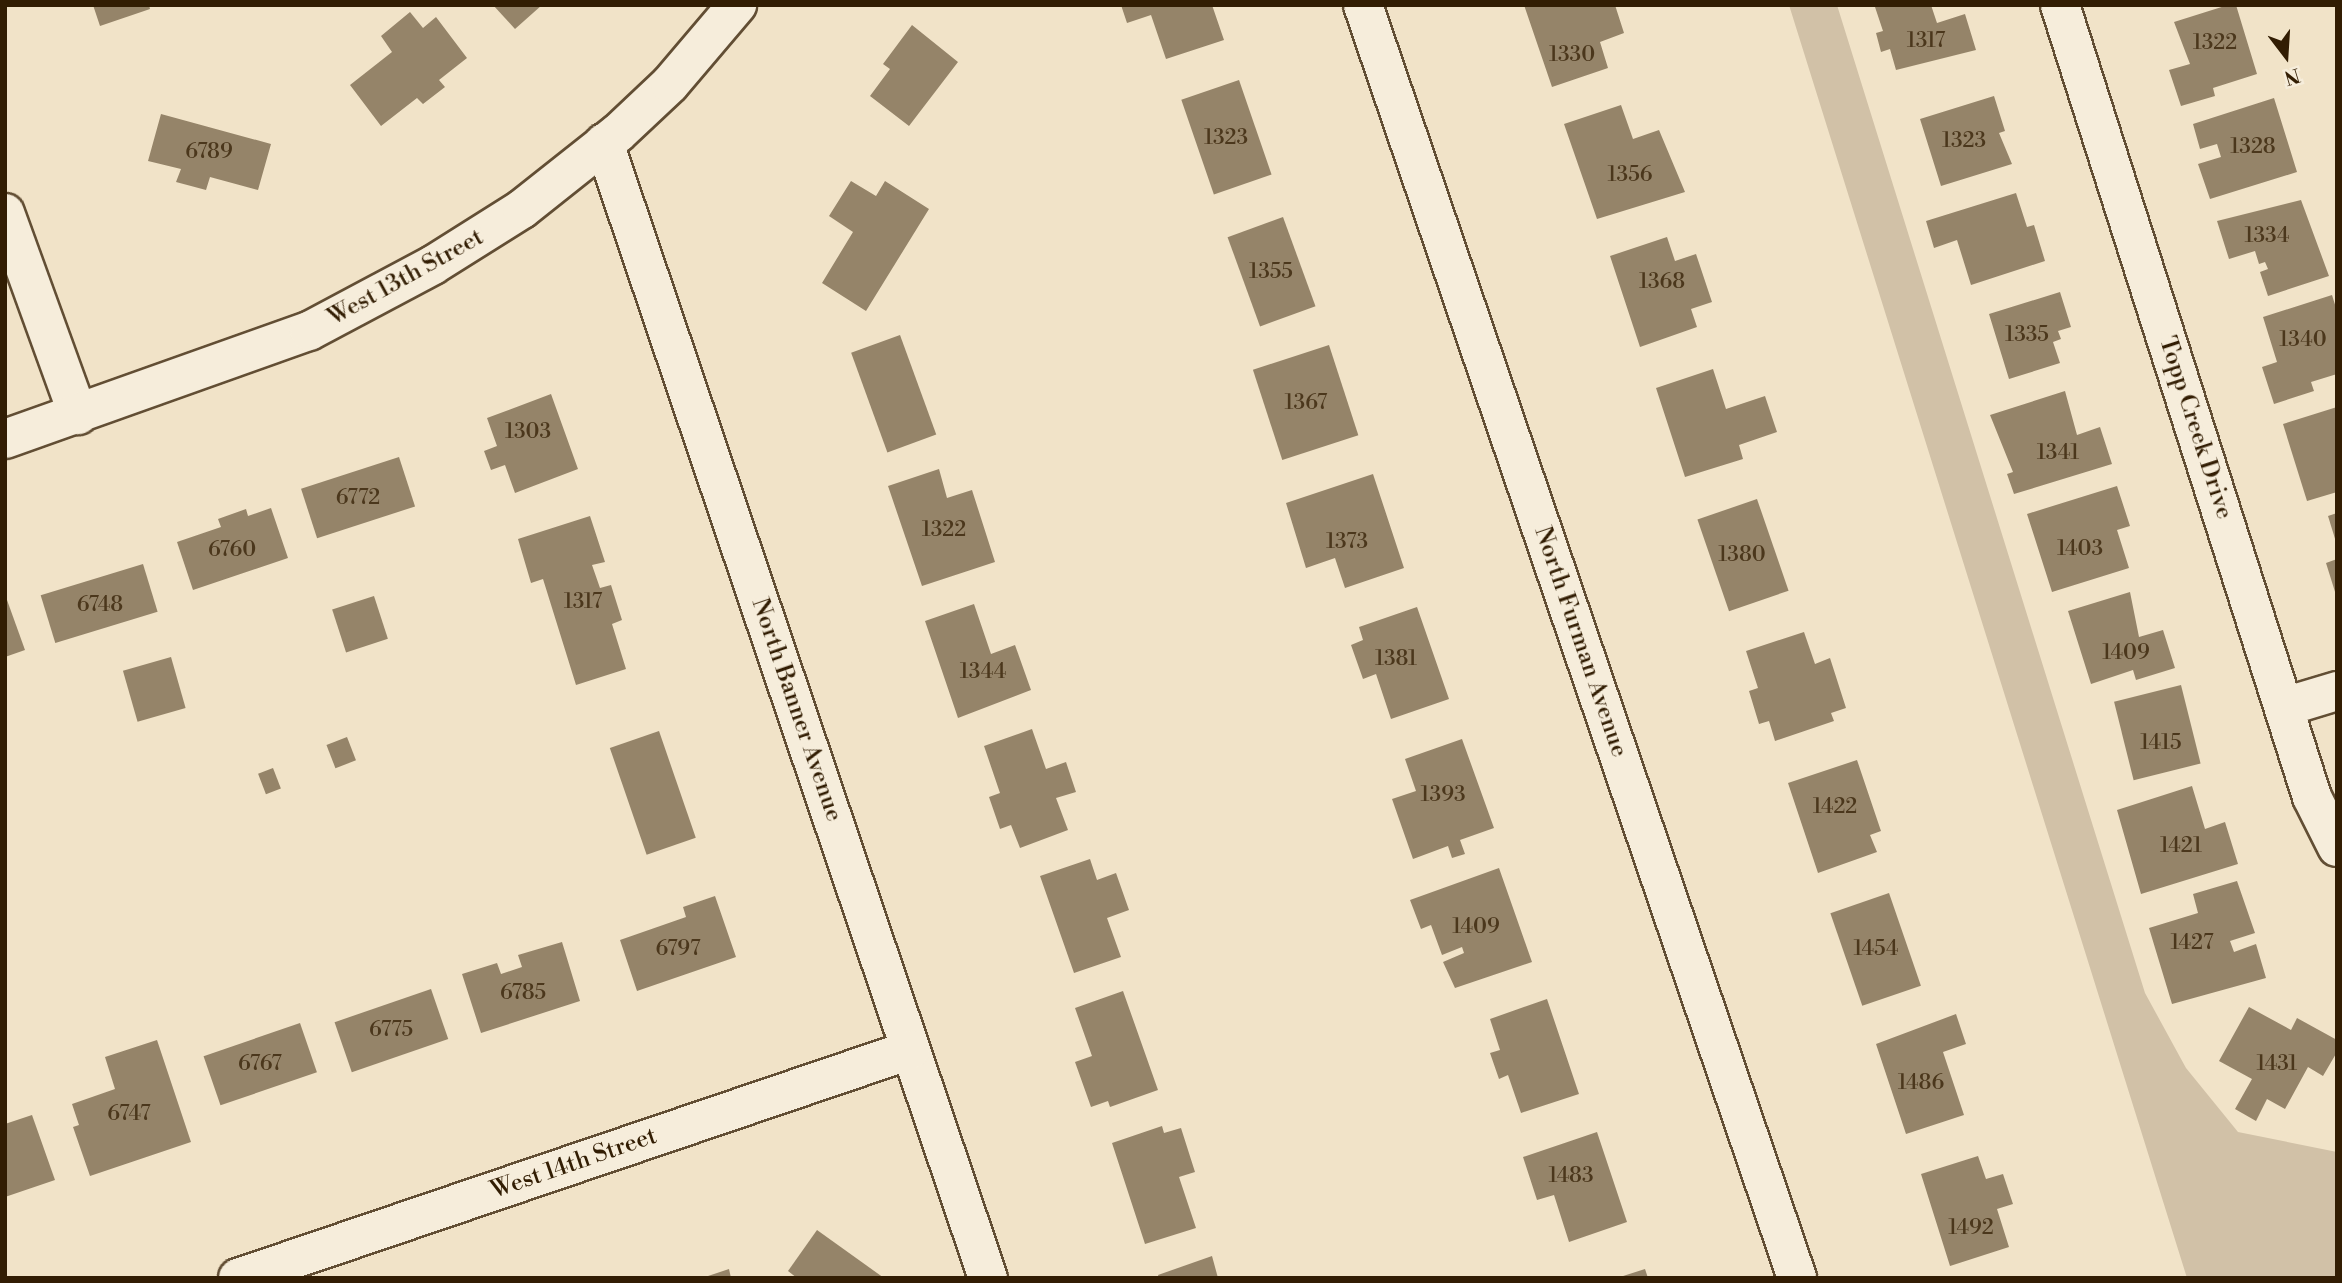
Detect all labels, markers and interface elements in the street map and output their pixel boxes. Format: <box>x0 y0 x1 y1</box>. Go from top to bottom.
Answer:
north arrow <box>2251 21 2321 91</box>
house number: 1317 <box>1907 28 1945 54</box>
house number: 1322 <box>2193 30 2237 56</box>
house number: 1330 <box>1549 42 1595 68</box>
text: N <box>2281 62 2303 90</box>
house number: 1323 <box>1204 125 1248 151</box>
house number: 1323 <box>1942 128 1986 154</box>
house number: 1328 <box>2230 134 2276 160</box>
house number: 6789 <box>185 139 233 165</box>
house number: 1356 <box>1608 162 1652 188</box>
street label: West 13th Street <box>323 223 489 333</box>
house number: 1334 <box>2244 223 2290 249</box>
house number: 1355 <box>1249 259 1293 285</box>
house number: 1368 <box>1639 269 1685 295</box>
house number: 1335 <box>2005 322 2049 348</box>
house number: 1340 <box>2279 327 2327 353</box>
street label: Topp Creek Drive <box>2152 333 2238 523</box>
house number: 1367 <box>1285 390 1327 416</box>
house number: 1303 <box>505 419 551 445</box>
house number: 1341 <box>2037 440 2079 466</box>
house number: 6772 <box>336 485 380 511</box>
house number: 1322 <box>922 517 966 543</box>
street label: North Furman Avenue <box>1527 523 1633 761</box>
house number: 1373 <box>1326 529 1368 555</box>
house number: 1403 <box>2057 536 2103 562</box>
house number: 6760 <box>208 537 256 563</box>
house number: 1380 <box>1718 542 1766 568</box>
house number: 1317 <box>564 589 602 615</box>
house number: 6748 <box>77 592 123 618</box>
street label: North Banner Avenue <box>744 595 848 825</box>
house number: 1409 <box>2102 640 2150 666</box>
house number: 1381 <box>1375 646 1417 672</box>
house number: 1344 <box>960 659 1006 685</box>
house number: 1415 <box>2140 730 2182 756</box>
house number: 1393 <box>1421 782 1465 808</box>
house number: 1422 <box>1813 794 1857 820</box>
house number: 1421 <box>2160 833 2202 859</box>
house number: 1409 <box>1452 914 1500 940</box>
house number: 1427 <box>2170 930 2214 956</box>
house number: 6797 <box>655 936 701 962</box>
house number: 1454 <box>1853 936 1899 962</box>
house number: 6785 <box>500 980 546 1006</box>
house number: 6775 <box>369 1017 413 1043</box>
house number: 6767 <box>238 1051 282 1077</box>
house number: 1431 <box>2257 1051 2297 1077</box>
house number: 1486 <box>1898 1070 1944 1096</box>
house number: 6747 <box>107 1101 151 1127</box>
street label: West 14th Street <box>487 1122 661 1206</box>
house number: 1483 <box>1548 1163 1594 1189</box>
house number: 1492 <box>1948 1215 1994 1241</box>

